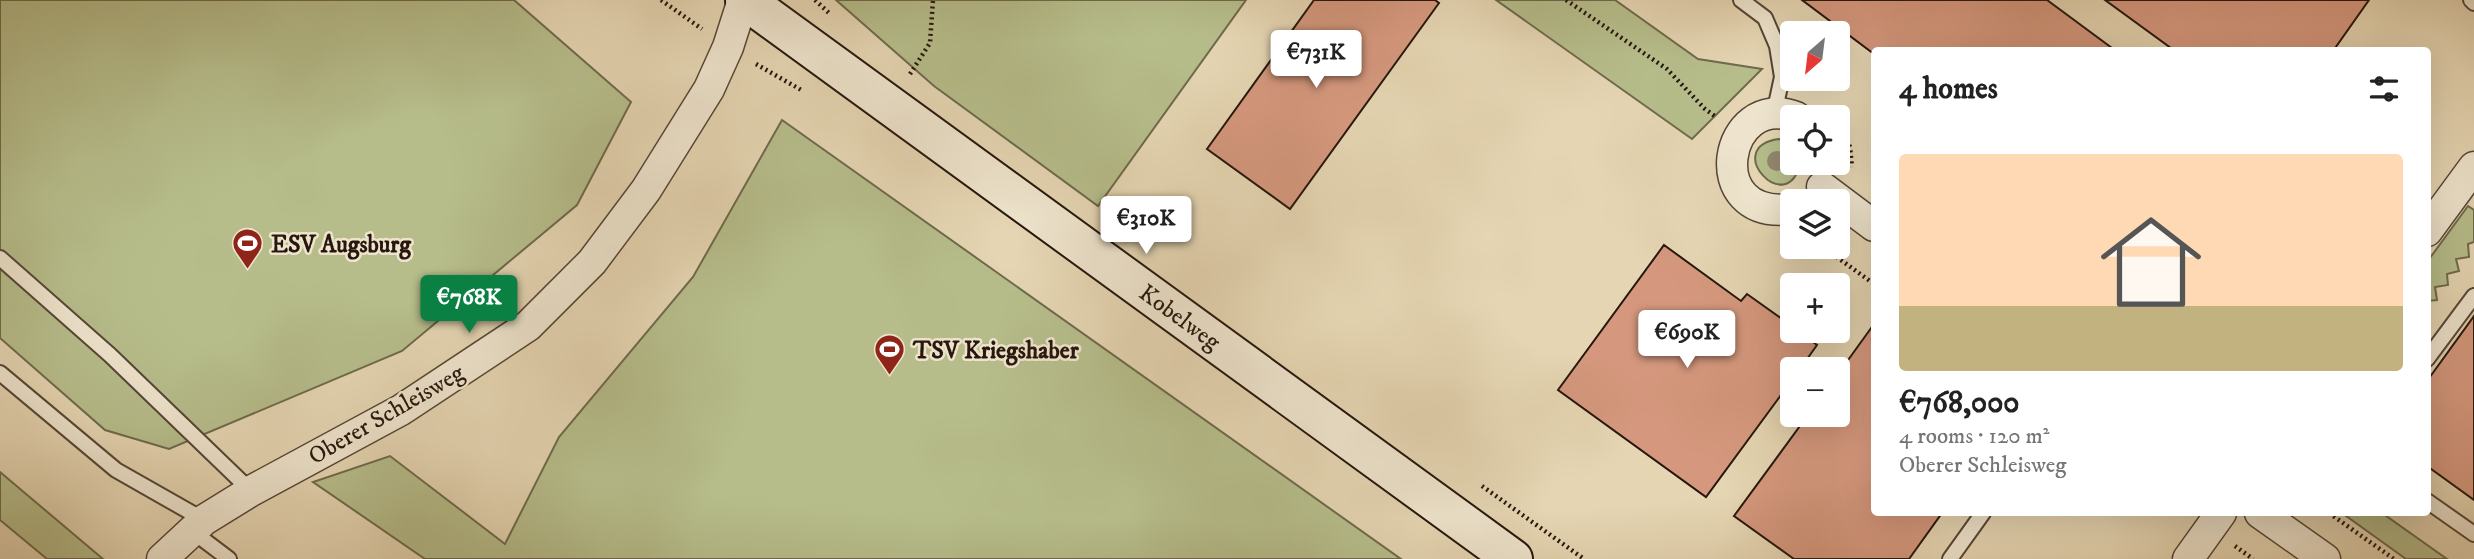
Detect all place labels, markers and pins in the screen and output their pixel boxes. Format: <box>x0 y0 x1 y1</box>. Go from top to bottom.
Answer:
pin: €731K <box>1267 31 1365 90</box>
pin: €310K <box>1097 196 1195 256</box>
sports icon: ESV Augsburg <box>231 227 265 271</box>
place label: ESV Augsburg <box>271 230 412 260</box>
pin: €768K <box>420 276 518 335</box>
pin: €690K <box>1638 310 1736 370</box>
sports icon: TSV Kriegshaber <box>873 333 907 377</box>
place label: TSV Kriegshaber <box>912 336 1080 366</box>

